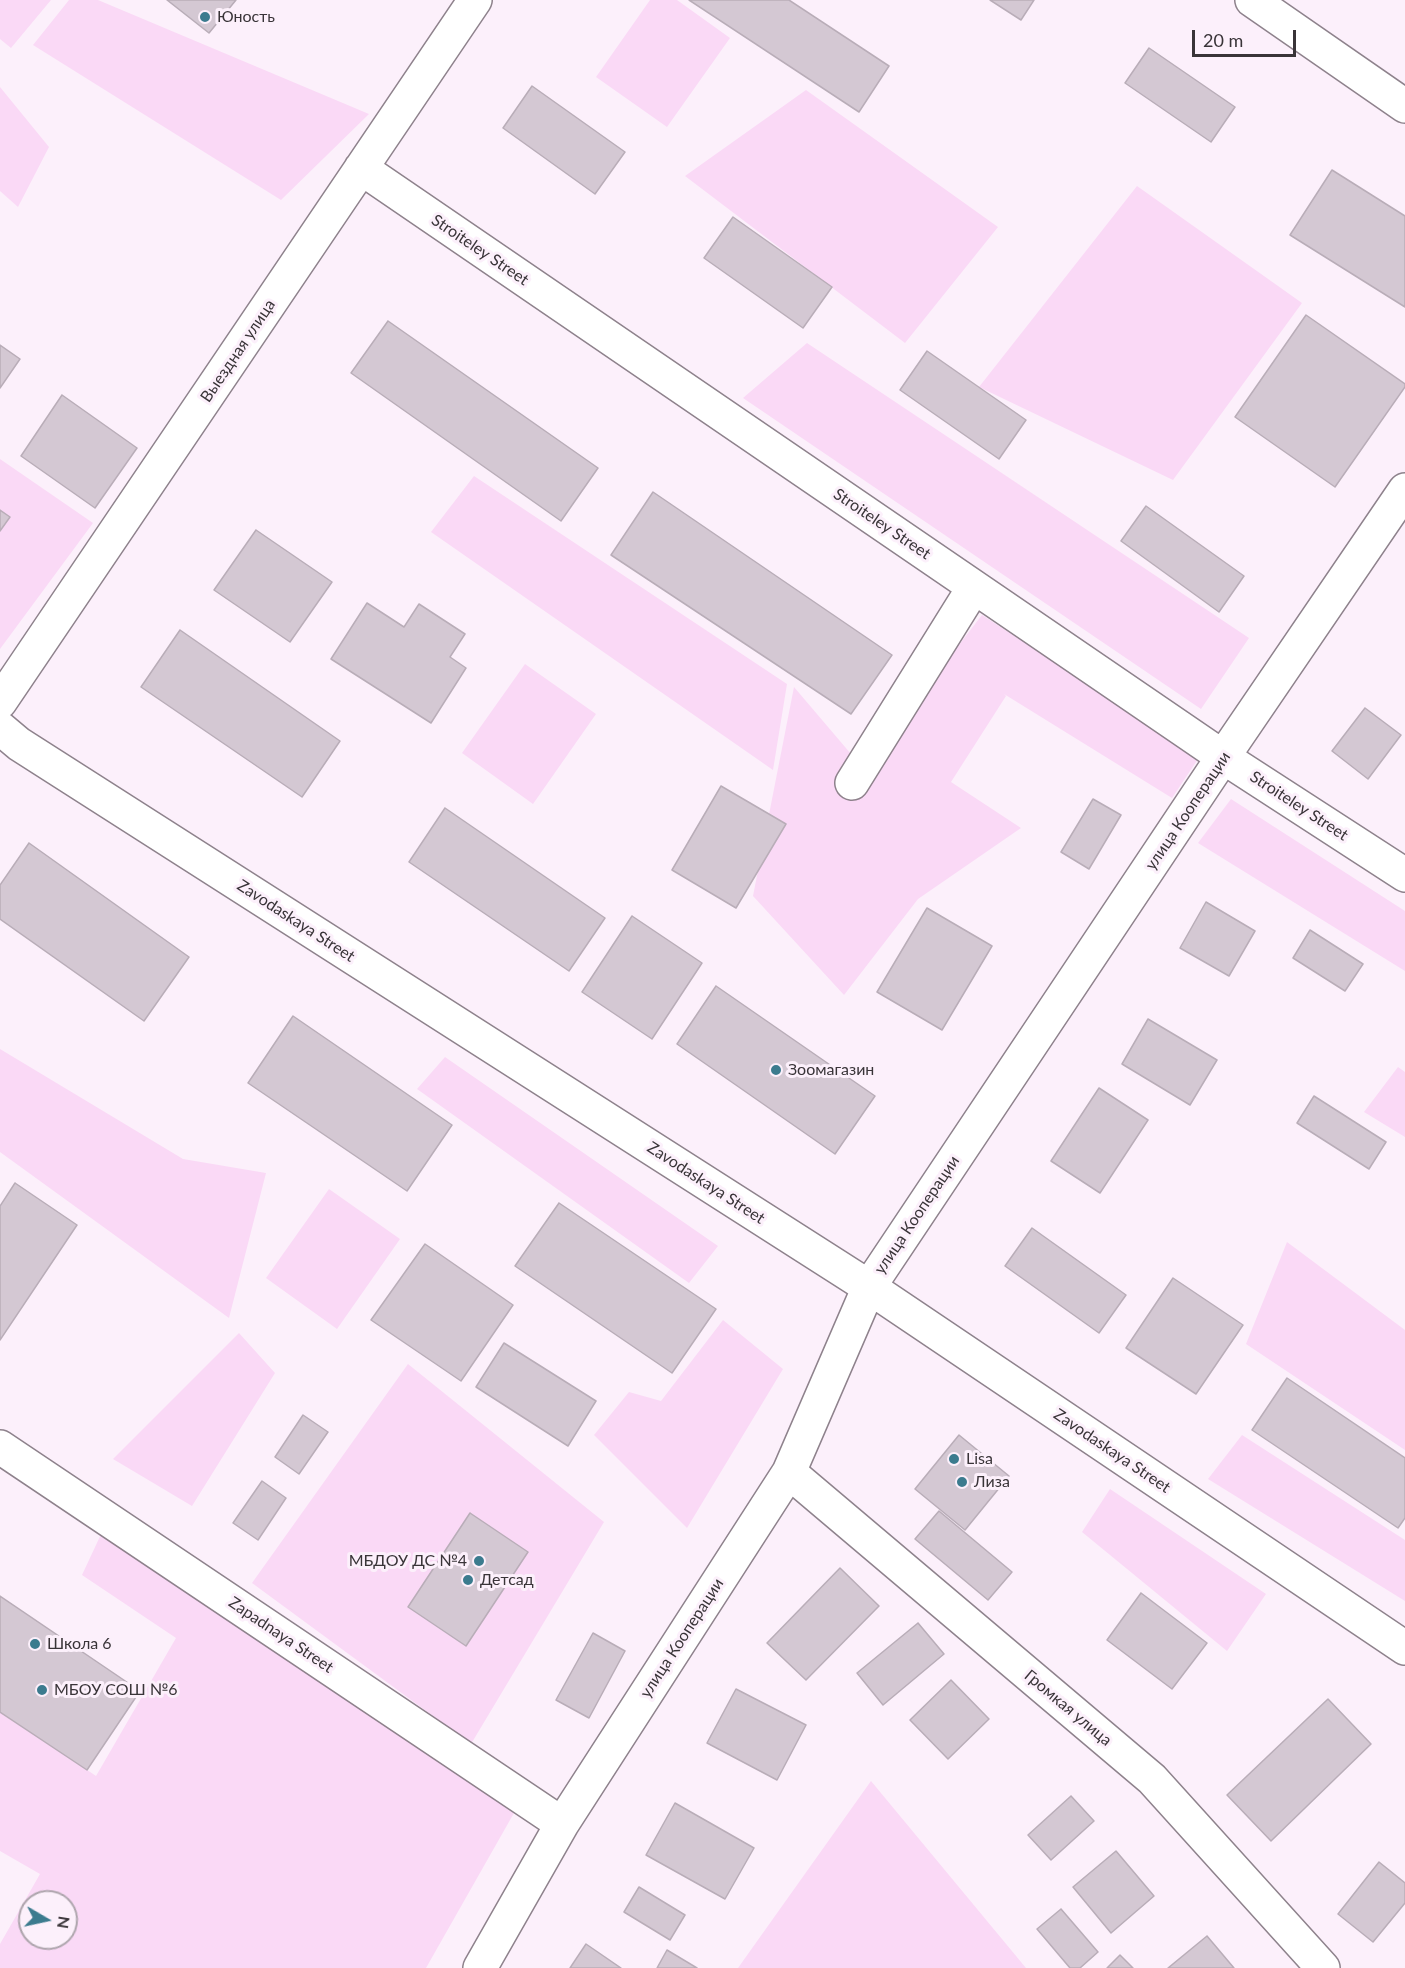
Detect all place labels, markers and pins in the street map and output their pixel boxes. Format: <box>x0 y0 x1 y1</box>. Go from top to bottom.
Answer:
place label: Юность <box>217 7 275 27</box>
marker: Юность <box>198 10 212 24</box>
place label: Зоомагазин <box>788 1060 874 1080</box>
marker: Зоомагазин <box>769 1063 783 1077</box>
place label: Lisa <box>966 1449 993 1469</box>
marker: Lisa <box>947 1452 961 1466</box>
place label: Лиза <box>974 1472 1010 1492</box>
marker: Лиза <box>955 1475 969 1489</box>
place label: МБДОУ ДС №4 <box>349 1551 467 1571</box>
marker: МБДОУ ДС №4 <box>472 1554 486 1568</box>
place label: Детсад <box>480 1570 534 1590</box>
marker: Детсад <box>461 1573 475 1587</box>
place label: Школа 6 <box>47 1634 112 1654</box>
marker: Школа 6 <box>28 1637 42 1651</box>
place label: МБОУ СОШ №6 <box>54 1680 178 1700</box>
marker: МБОУ СОШ №6 <box>35 1683 49 1697</box>

